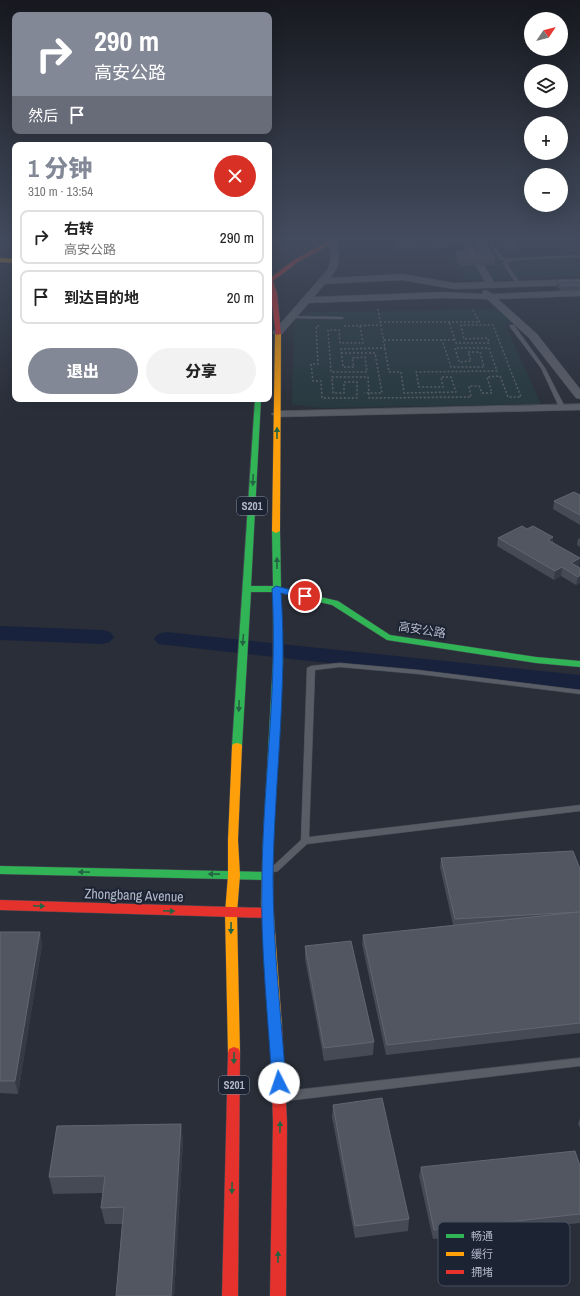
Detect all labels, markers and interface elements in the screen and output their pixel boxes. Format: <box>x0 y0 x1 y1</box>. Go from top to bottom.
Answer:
north arrow <box>524 12 568 56</box>
map controls <box>524 12 568 212</box>
text: 290 m <box>94 22 159 60</box>
icon: right <box>28 28 80 80</box>
text: 高安公路 <box>94 60 166 85</box>
button: layers <box>524 64 568 108</box>
icon: arrive <box>66 104 88 126</box>
text: 然后 <box>28 105 58 126</box>
button: + <box>524 116 568 160</box>
text: 1 分钟 <box>28 152 92 184</box>
button: close <box>214 155 256 197</box>
button: − <box>524 168 568 212</box>
text: 310 m · 13:54 <box>28 183 93 200</box>
text: 右转 <box>64 218 94 239</box>
icon: right <box>30 226 52 248</box>
text: 290 m <box>220 227 254 248</box>
text: 高安公路 <box>64 241 116 258</box>
icon: arrive <box>30 286 52 308</box>
text: 到达目的地 <box>64 287 139 308</box>
text: 20 m <box>227 287 254 308</box>
button: 退出 <box>28 348 138 394</box>
button: 分享 <box>146 348 256 394</box>
one-way arrow <box>274 426 280 439</box>
one-way arrow <box>250 474 257 486</box>
road number: S201 <box>237 497 267 515</box>
one-way arrow <box>273 557 280 569</box>
pin <box>288 579 322 613</box>
icon: arrive <box>294 585 316 607</box>
street label: 高安公路 <box>397 618 447 642</box>
one-way arrow <box>240 634 247 646</box>
one-way arrow <box>236 700 242 713</box>
one-way arrow <box>77 869 90 875</box>
one-way arrow <box>207 871 220 877</box>
street label: Zhongbang Avenue <box>84 884 184 906</box>
one-way arrow <box>33 903 45 910</box>
one-way arrow <box>163 907 175 914</box>
one-way arrow <box>228 922 234 935</box>
one-way arrow <box>231 1052 237 1065</box>
position arrow <box>258 1062 300 1104</box>
road number: S201 <box>219 1076 249 1094</box>
one-way arrow <box>277 1120 283 1133</box>
one-way arrow <box>229 1182 235 1195</box>
legend <box>438 1222 570 1286</box>
text: 畅通 <box>471 1229 493 1243</box>
text: 缓行 <box>471 1247 493 1261</box>
one-way arrow <box>275 1250 281 1263</box>
text: 拥堵 <box>471 1265 493 1279</box>

